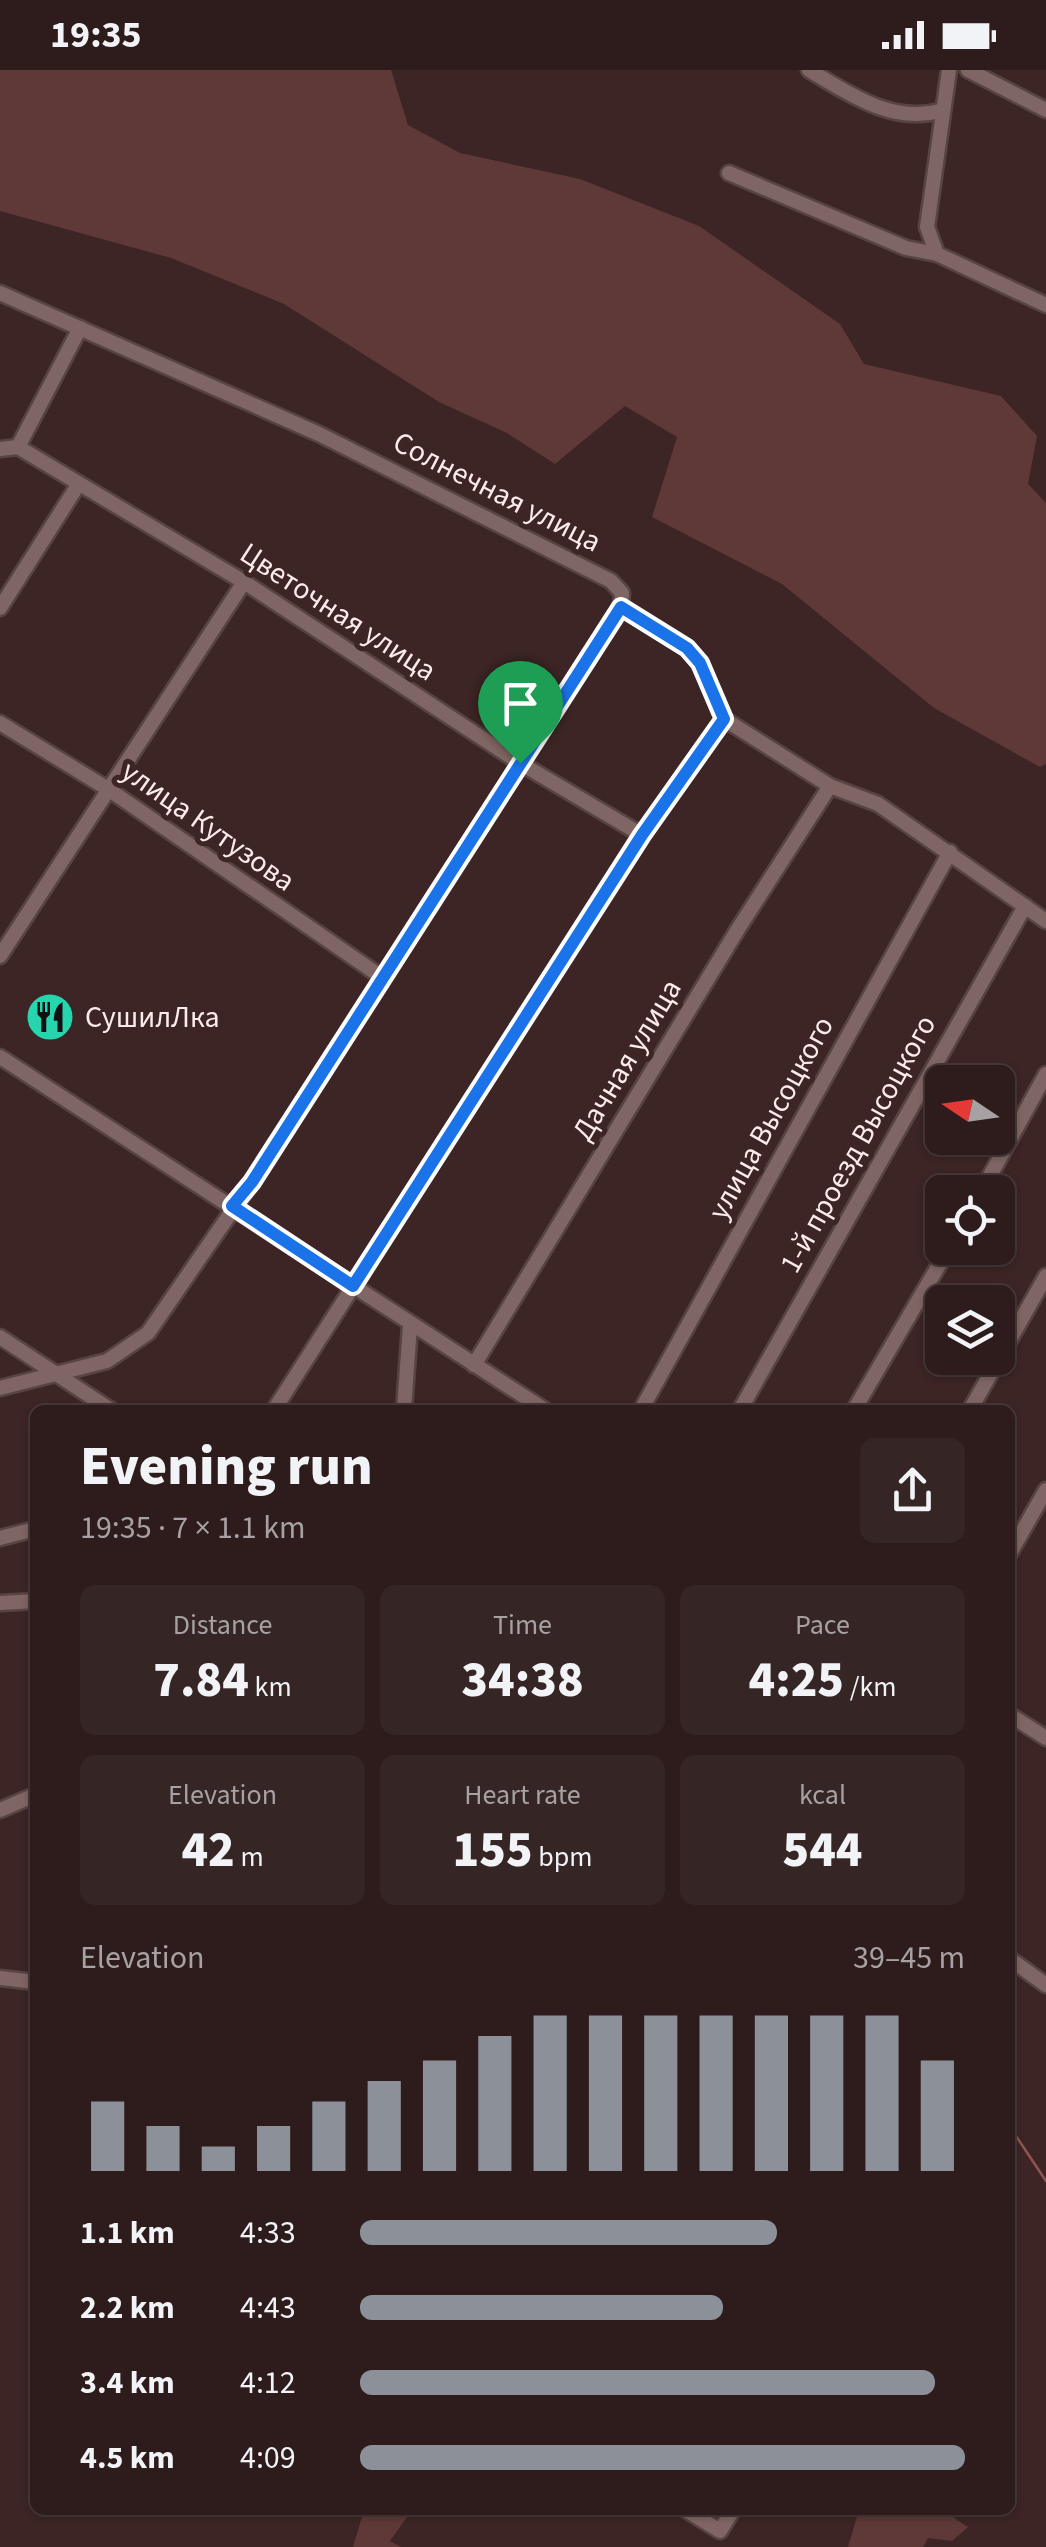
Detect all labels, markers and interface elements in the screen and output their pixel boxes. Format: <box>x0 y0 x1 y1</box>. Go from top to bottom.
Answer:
text: 19:35 <box>50 8 142 62</box>
street label: Солнечная улица <box>385 421 609 563</box>
street label: Цветочная улица <box>231 532 445 692</box>
pin <box>478 661 563 764</box>
icon: arrive <box>493 676 548 731</box>
street label: улица Кутузова <box>112 750 304 902</box>
street label: Дачная улица <box>562 971 692 1149</box>
restaurant icon: СушилЛка <box>24 991 76 1043</box>
place label: СушилЛка <box>85 996 220 1039</box>
street label: 1-й проезд Высоцкого <box>769 1007 947 1281</box>
street label: улица Высоцкого <box>697 1009 845 1227</box>
north arrow <box>925 1065 1015 1155</box>
map controls <box>925 1065 1015 1375</box>
button: locate <box>925 1175 1015 1265</box>
button: layers <box>925 1285 1015 1375</box>
text: Evening run <box>80 1428 373 1506</box>
button: share <box>860 1438 965 1543</box>
text: 19:35 · 7 × 1.1 km <box>80 1505 306 1551</box>
text: Distance <box>173 1605 272 1645</box>
text: Time <box>493 1605 552 1645</box>
text: Pace <box>795 1605 850 1645</box>
text: 7.84 <box>153 1645 249 1716</box>
text: 34:38 <box>461 1645 584 1716</box>
text: 4:25 <box>748 1645 844 1716</box>
text: km <box>249 1667 292 1707</box>
text: /km <box>844 1667 897 1707</box>
text: Elevation <box>168 1775 277 1815</box>
text: Heart rate <box>464 1775 581 1815</box>
text: kcal <box>799 1775 846 1815</box>
text: 42 <box>181 1815 235 1886</box>
text: 155 <box>453 1815 533 1886</box>
text: 544 <box>782 1815 863 1886</box>
text: m <box>235 1837 264 1877</box>
text: bpm <box>533 1837 592 1877</box>
text: Elevation <box>80 1935 205 1981</box>
text: 39–45 m <box>853 1935 965 1981</box>
text: 1.1 km <box>80 2210 175 2256</box>
text: 4:33 <box>240 2210 296 2256</box>
text: 2.2 km <box>80 2285 175 2331</box>
text: 4:43 <box>240 2285 296 2331</box>
text: 3.4 km <box>80 2360 175 2406</box>
text: 4:12 <box>240 2360 296 2406</box>
text: 4.5 km <box>80 2435 175 2481</box>
text: 4:09 <box>240 2435 296 2481</box>

